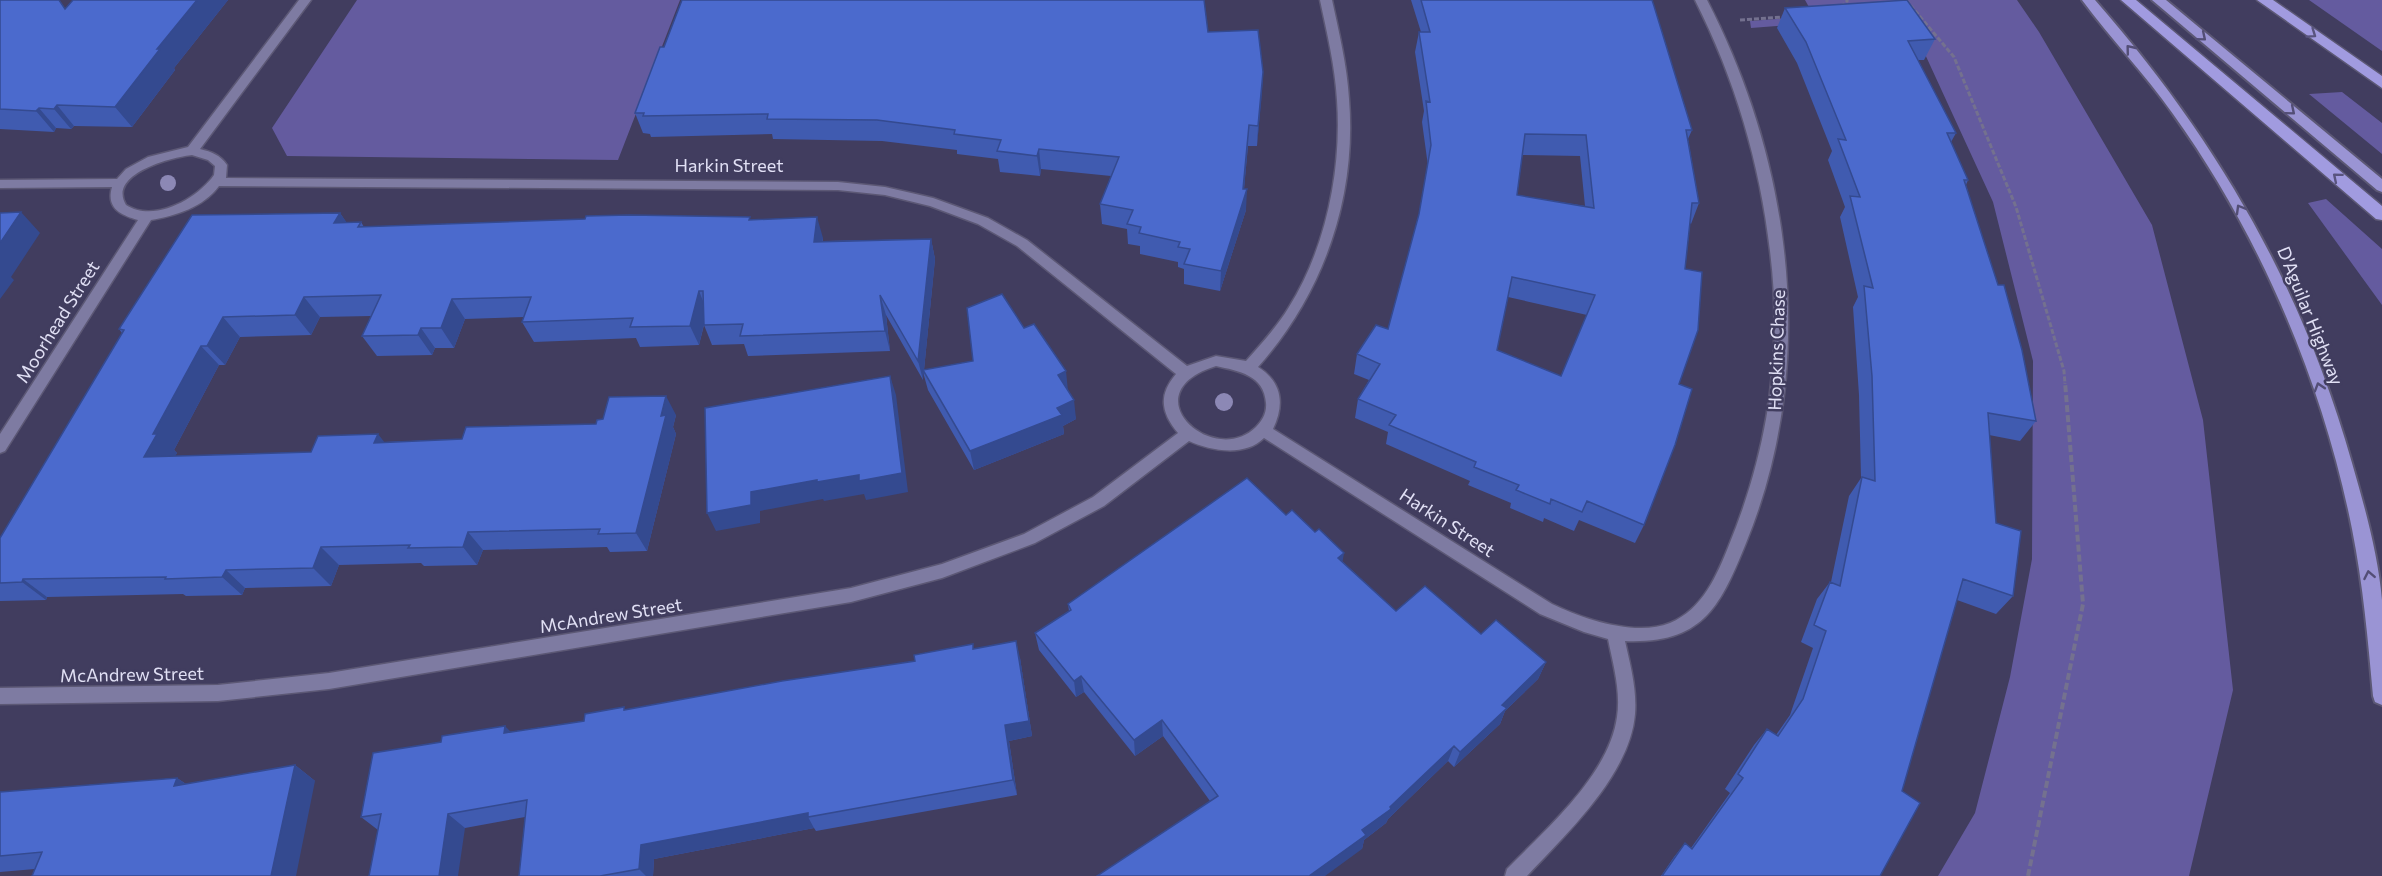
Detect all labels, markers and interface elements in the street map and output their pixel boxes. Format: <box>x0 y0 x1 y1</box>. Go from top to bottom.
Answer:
one-way arrow <box>2305 27 2316 38</box>
one-way arrow <box>2195 29 2206 40</box>
one-way arrow <box>2126 45 2137 56</box>
one-way arrow <box>2284 103 2295 114</box>
street label: Harkin Street <box>674 154 784 176</box>
one-way arrow <box>2333 173 2344 184</box>
one-way arrow <box>2235 205 2247 216</box>
street label: D'Aguilar Highway <box>2273 243 2349 388</box>
street label: Moorhead Street <box>11 256 104 387</box>
street label: Hopkins Chase <box>1763 289 1789 411</box>
one-way arrow <box>2314 382 2326 393</box>
street label: Harkin Street <box>1396 483 1499 561</box>
one-way arrow <box>2363 571 2376 581</box>
street label: McAndrew Street <box>538 593 684 637</box>
street label: McAndrew Street <box>60 662 204 686</box>

